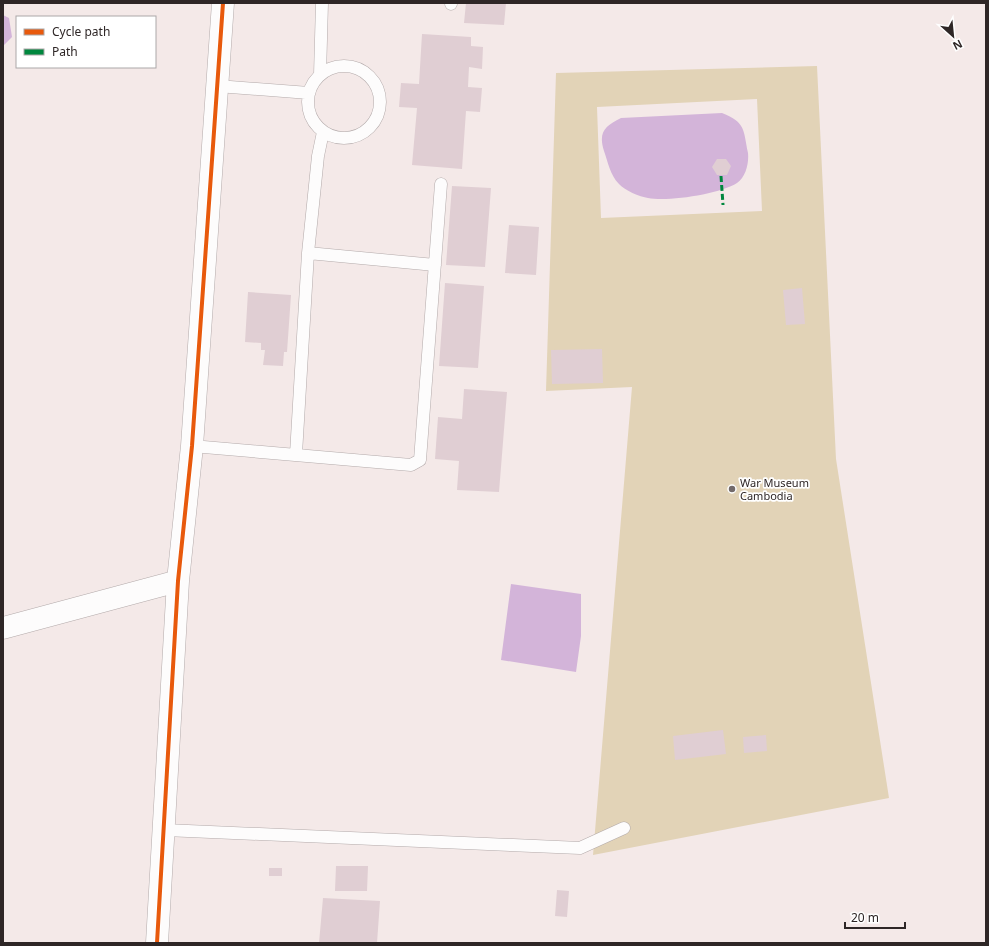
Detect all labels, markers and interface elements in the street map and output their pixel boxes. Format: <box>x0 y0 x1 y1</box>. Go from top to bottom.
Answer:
legend <box>16 16 156 68</box>
north arrow <box>933 16 973 56</box>
text: Cycle path <box>52 23 110 40</box>
text: N <box>950 37 965 54</box>
text: Path <box>52 43 78 60</box>
place label: War Museum Cambodia <box>740 475 809 503</box>
marker: War Museum Cambodia <box>727 484 737 494</box>
scale bar <box>845 904 905 930</box>
text: 20 m <box>851 909 879 926</box>

